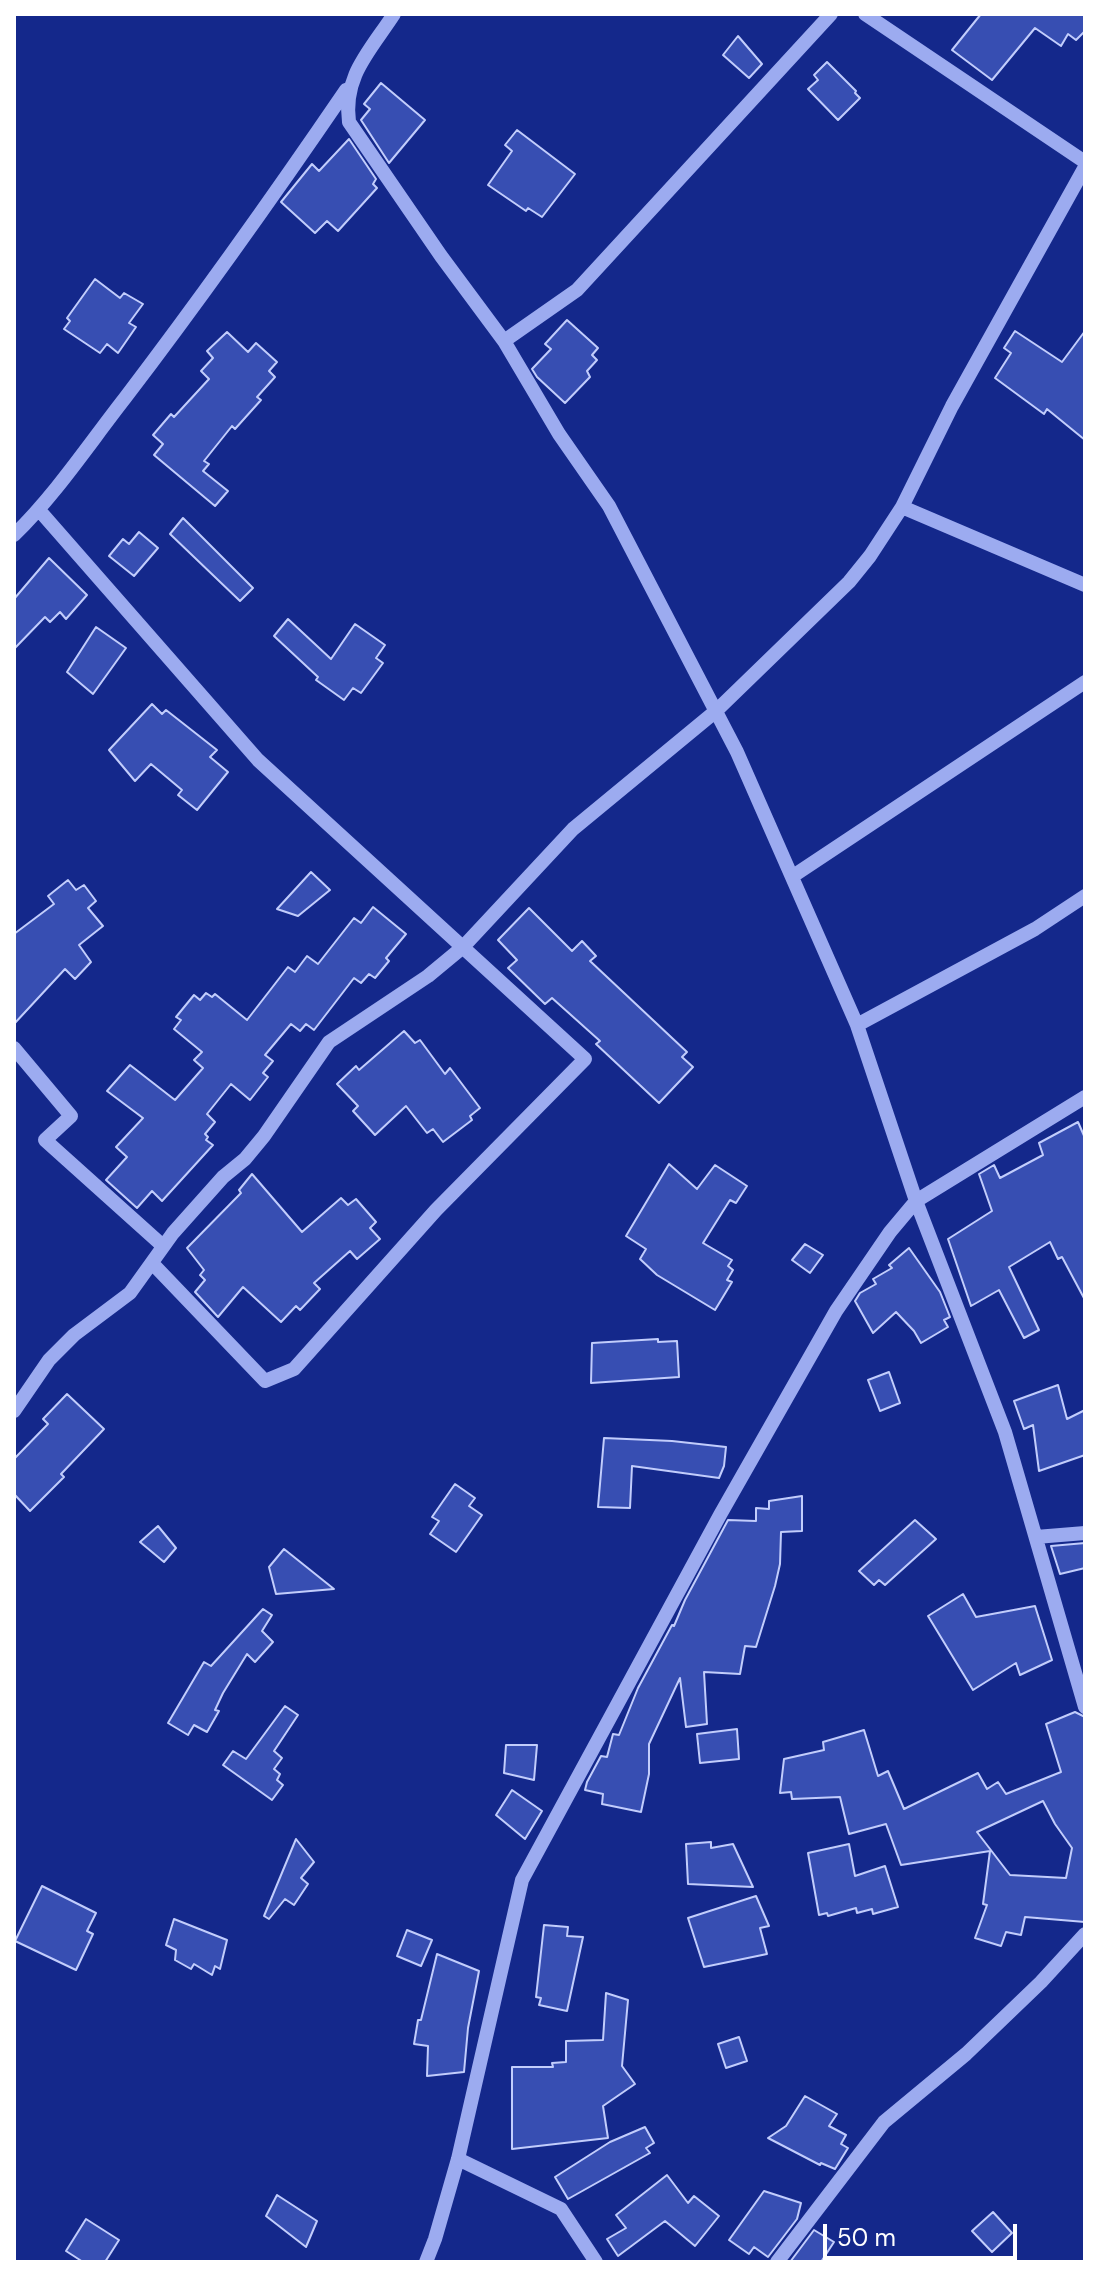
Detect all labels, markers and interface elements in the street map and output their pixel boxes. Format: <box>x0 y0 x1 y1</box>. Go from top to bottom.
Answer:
scale bar <box>827 2208 1021 2258</box>
text: 50 m <box>837 2222 896 2253</box>

